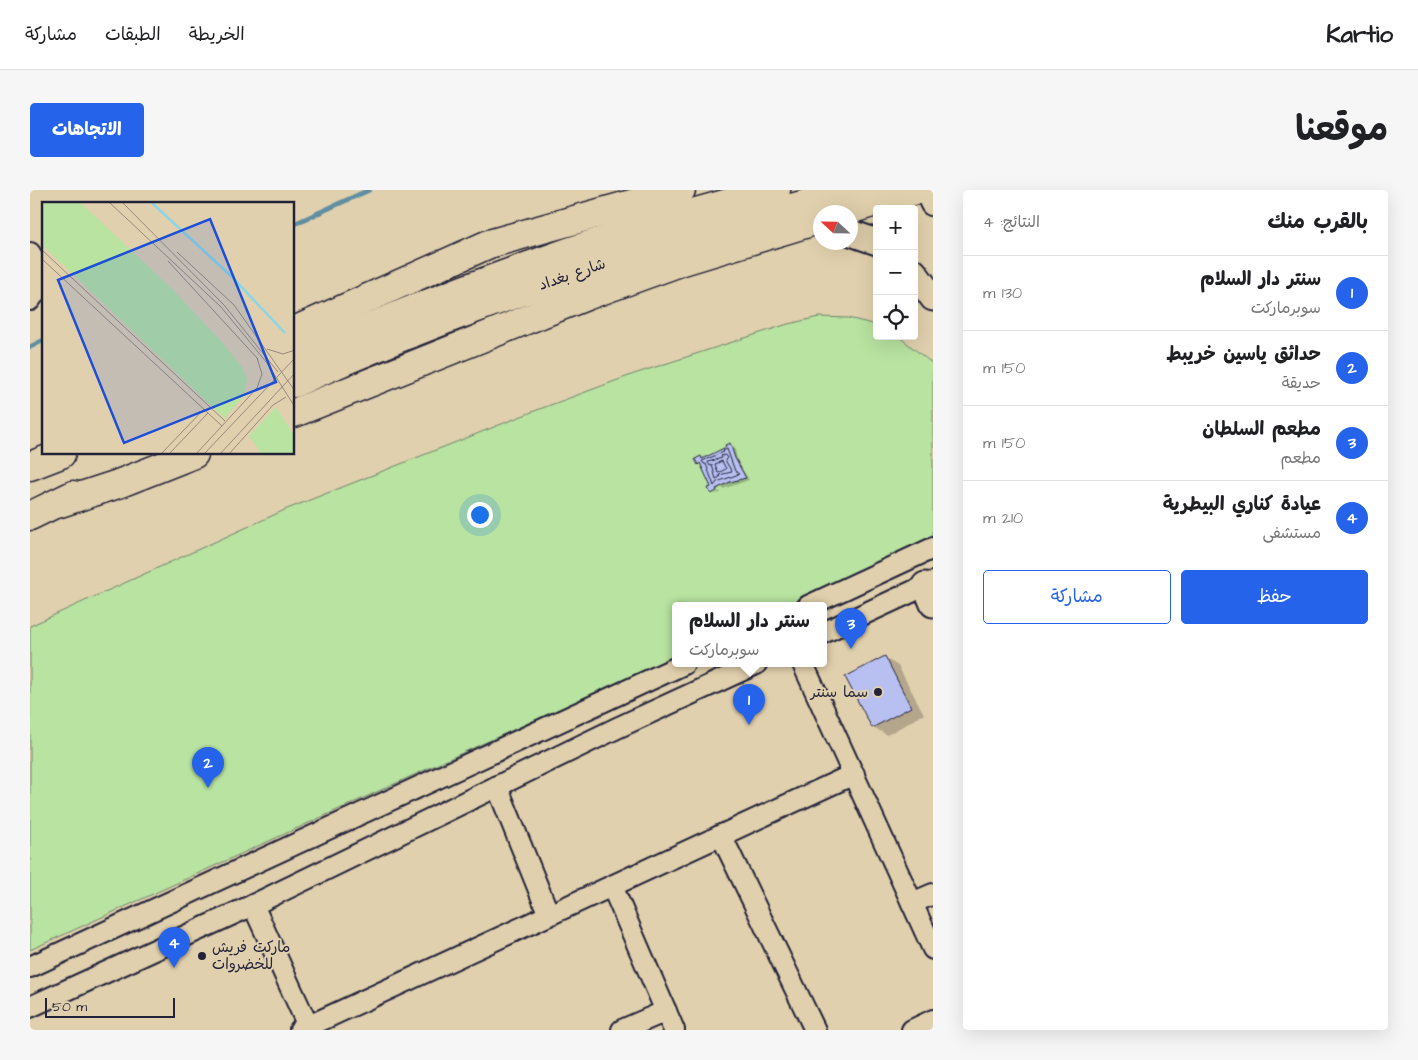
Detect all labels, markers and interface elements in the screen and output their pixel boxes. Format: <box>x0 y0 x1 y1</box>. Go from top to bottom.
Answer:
text: Kartio <box>1326 18 1393 52</box>
text: مشاركة <box>25 22 77 47</box>
text: الطبقات <box>105 22 161 47</box>
text: الخريطة <box>189 22 245 47</box>
button: الاتجاهات <box>30 103 144 157</box>
text: موقعنا <box>1295 105 1388 154</box>
inset map <box>42 202 295 455</box>
north arrow <box>813 205 858 250</box>
map controls <box>873 205 918 340</box>
button: + <box>873 205 918 250</box>
text: بالقرب منك <box>1267 207 1368 236</box>
text: النتائج: 4 <box>983 211 1040 233</box>
button: − <box>873 250 918 295</box>
street label: شارع بغداد <box>536 253 608 296</box>
text: سنتر دار السلام <box>1200 266 1321 293</box>
text: 130 m <box>983 282 1022 304</box>
text: 1 <box>1351 282 1353 304</box>
button: locate <box>873 295 918 340</box>
text: سوبرماركت <box>1251 297 1321 319</box>
text: حدائق ياسين خريبط <box>1166 341 1321 368</box>
text: 150 m <box>983 357 1025 379</box>
text: 2 <box>1347 357 1357 379</box>
text: حديقة <box>1282 372 1321 394</box>
text: مطعم السلطان <box>1202 416 1321 443</box>
text: 150 m <box>983 432 1025 454</box>
text: 3 <box>1348 432 1356 454</box>
text: مطعم <box>1281 447 1321 469</box>
text: عيادة كناري البيطرية <box>1163 491 1321 518</box>
your location <box>467 502 493 528</box>
text: 210 m <box>983 507 1023 529</box>
text: 4 <box>1347 507 1357 529</box>
text: مستشفى <box>1262 522 1321 544</box>
button: مشاركة <box>983 570 1171 624</box>
button: حفظ <box>1181 570 1368 624</box>
popup <box>672 602 827 667</box>
text: سنتر دار السلام <box>689 608 810 635</box>
pin: 3 <box>835 608 867 649</box>
text: سوبرماركت <box>689 639 759 661</box>
place label: سما سنتر <box>809 682 868 703</box>
pin: 1 <box>733 684 765 725</box>
marker: سما سنتر <box>872 686 884 698</box>
pin: 2 <box>192 747 224 788</box>
pin: 4 <box>158 927 190 968</box>
place label: ماركت فريش للخضروات <box>212 937 290 975</box>
marker: ماركت فريش للخضروات <box>196 950 208 962</box>
scale bar <box>45 995 175 1018</box>
text: 50 m <box>52 997 87 1017</box>

